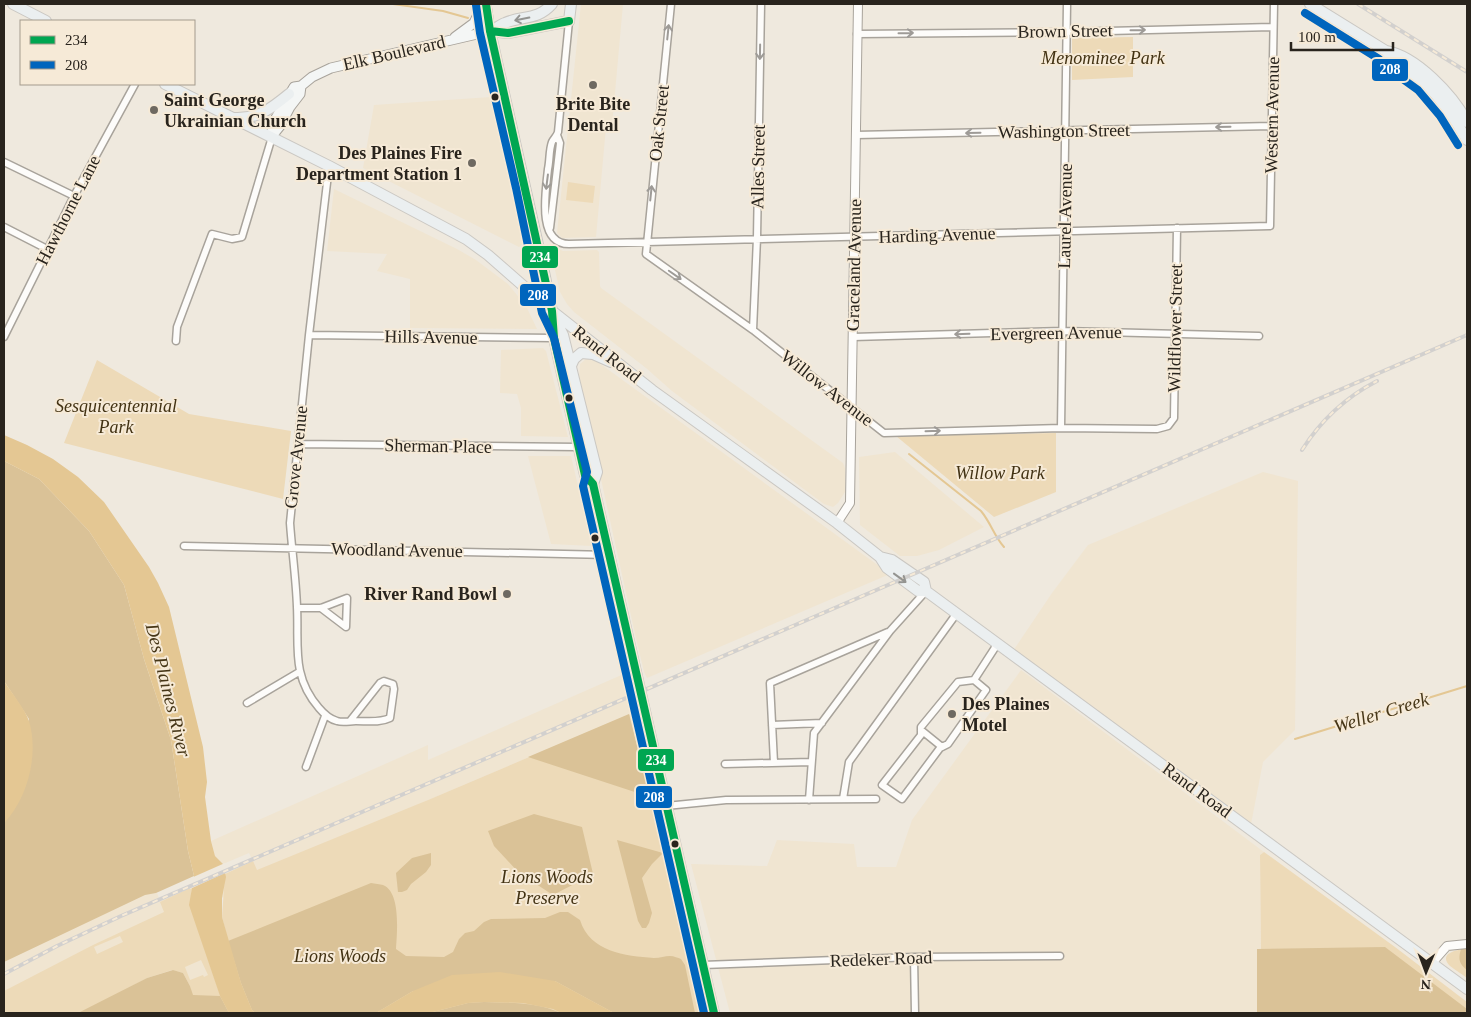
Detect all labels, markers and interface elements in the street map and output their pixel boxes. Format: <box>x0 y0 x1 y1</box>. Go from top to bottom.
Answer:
one-way arrow <box>515 15 531 25</box>
legend <box>20 20 195 85</box>
street label: Brown Street <box>1017 20 1113 42</box>
scale bar <box>1291 20 1394 52</box>
one-way arrow <box>663 24 673 40</box>
one-way arrow <box>1130 25 1146 35</box>
one-way arrow <box>898 28 914 38</box>
text: 100 m <box>1298 29 1336 45</box>
text: 234 <box>65 32 88 48</box>
street label: Elk Boulevard <box>341 32 447 74</box>
one-way arrow <box>755 44 765 60</box>
park label: Menominee Park <box>1040 48 1166 68</box>
street label: Western Avenue <box>1261 56 1283 174</box>
text: 208 <box>65 57 88 73</box>
line badge: 208 <box>1371 58 1409 82</box>
text: 208 <box>1380 62 1401 77</box>
marker: Brite Bite Dental <box>587 79 599 91</box>
street label: Oak Street <box>645 84 673 162</box>
place label: Saint George Ukrainian Church <box>164 90 306 131</box>
unlabelled marker <box>490 92 500 102</box>
place label: Brite Bite Dental <box>556 94 630 135</box>
marker: Saint George Ukrainian Church <box>148 104 160 116</box>
street label: Washington Street <box>998 120 1130 142</box>
one-way arrow <box>1215 123 1231 132</box>
street label: Alles Street <box>747 125 769 209</box>
one-way arrow <box>965 128 982 138</box>
place label: Des Plaines Fire Department Station 1 <box>296 143 462 184</box>
street label: Hawthorne Lane <box>32 152 104 268</box>
marker: Des Plaines Fire Department Station 1 <box>466 157 478 169</box>
street label: Laurel Avenue <box>1054 163 1076 269</box>
one-way arrow <box>542 173 552 189</box>
one-way arrow <box>646 186 656 202</box>
street label: Graceland Avenue <box>843 199 865 331</box>
street label: Harding Avenue <box>878 223 996 247</box>
line badge: 234 <box>521 245 559 269</box>
text: 234 <box>530 250 551 265</box>
street label: Wildflower Street <box>1164 263 1186 393</box>
one-way arrow <box>668 270 682 280</box>
line badge: 208 <box>519 283 557 307</box>
text: 208 <box>528 288 549 303</box>
street label: Rand Road <box>569 321 645 387</box>
street label: Evergreen Avenue <box>990 322 1122 344</box>
street label: Hills Avenue <box>384 326 478 348</box>
one-way arrow <box>954 329 970 339</box>
street label: Willow Avenue <box>777 346 877 430</box>
unlabelled marker <box>564 393 574 403</box>
park label: Sesquicentennial Park <box>55 396 177 437</box>
street label: Grove Avenue <box>281 405 311 509</box>
one-way arrow <box>924 427 940 436</box>
street label: Sherman Place <box>384 435 492 457</box>
park label: Willow Park <box>955 463 1046 483</box>
unlabelled marker <box>590 533 600 543</box>
street label: Woodland Avenue <box>331 539 463 561</box>
one-way arrow <box>893 573 907 583</box>
place label: River Rand Bowl <box>364 584 497 604</box>
marker: River Rand Bowl <box>501 588 513 600</box>
water label: Des Plaines River <box>141 620 195 760</box>
water label: Weller Creek <box>1331 688 1432 737</box>
place label: Des Plaines Motel <box>962 694 1050 735</box>
marker: Des Plaines Motel <box>946 708 958 720</box>
line badge: 234 <box>637 748 675 772</box>
text: 234 <box>646 753 667 768</box>
street label: Rand Road <box>1159 758 1235 822</box>
line badge: 208 <box>635 785 673 809</box>
text: 208 <box>644 790 665 805</box>
unlabelled marker <box>670 839 680 849</box>
park label: Lions Woods Preserve <box>500 867 593 908</box>
park label: Lions Woods <box>293 946 386 966</box>
street label: Redeker Road <box>829 947 933 971</box>
north arrow <box>1401 947 1451 997</box>
text: N <box>1421 977 1431 992</box>

